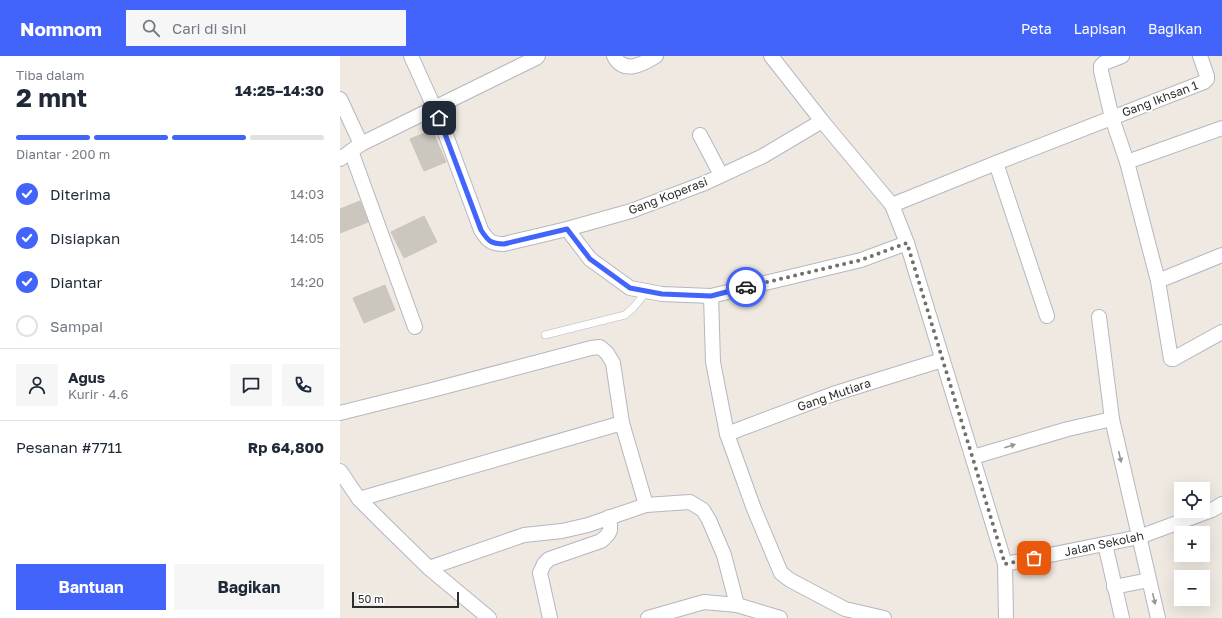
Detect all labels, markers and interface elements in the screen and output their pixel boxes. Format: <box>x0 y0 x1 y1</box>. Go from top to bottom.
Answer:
search box <box>126 10 406 46</box>
text: Nomnom <box>20 17 102 40</box>
icon: search <box>140 17 162 39</box>
text: Cari di sini <box>172 19 247 37</box>
text: Peta <box>1021 20 1052 37</box>
text: Lapisan <box>1074 20 1126 37</box>
text: Bagikan <box>1148 20 1202 37</box>
text: Tiba dalam <box>16 67 84 83</box>
street label: Gang Ikhsan 1 <box>1120 77 1200 120</box>
text: 14:25–14:30 <box>235 81 324 99</box>
text: 2 mnt <box>16 82 87 113</box>
pin <box>422 101 456 135</box>
icon: home <box>428 107 450 129</box>
text: Diantar · 200 m <box>16 146 110 162</box>
street label: Gang Koperasi <box>626 174 709 217</box>
icon: check <box>16 183 38 205</box>
text: Diterima <box>50 185 111 203</box>
text: 14:03 <box>290 186 324 202</box>
icon: check <box>16 227 38 249</box>
text: Disiapkan <box>50 229 120 247</box>
text: 14:05 <box>290 230 324 246</box>
courier <box>726 267 766 307</box>
icon: check <box>16 271 38 293</box>
text: Diantar <box>50 273 102 291</box>
text: 14:20 <box>290 274 324 290</box>
icon: car <box>735 276 757 298</box>
text: Sampai <box>50 317 103 335</box>
button: person <box>16 364 58 406</box>
button: chat <box>230 364 272 406</box>
button: phone <box>282 364 324 406</box>
text: Agus <box>68 368 105 386</box>
street label: Gang Mutiara <box>795 375 873 414</box>
text: Kurir · 4.6 <box>68 386 128 402</box>
text: Pesanan #7711 <box>16 438 122 456</box>
text: Rp 64,800 <box>248 438 324 456</box>
one-way arrow <box>1005 443 1017 449</box>
one-way arrow <box>1118 451 1124 463</box>
map controls <box>1174 482 1210 606</box>
button: locate <box>1174 482 1210 518</box>
button: + <box>1174 526 1210 562</box>
street label: Jalan Sekolah <box>1063 528 1145 559</box>
pin <box>1017 541 1051 575</box>
icon: bag <box>1023 547 1045 569</box>
button: Bantuan <box>16 564 166 610</box>
button: Bagikan <box>174 564 324 610</box>
button: − <box>1174 570 1210 606</box>
scale bar <box>352 590 459 609</box>
text: 50 m <box>358 592 384 605</box>
one-way arrow <box>1151 593 1157 605</box>

